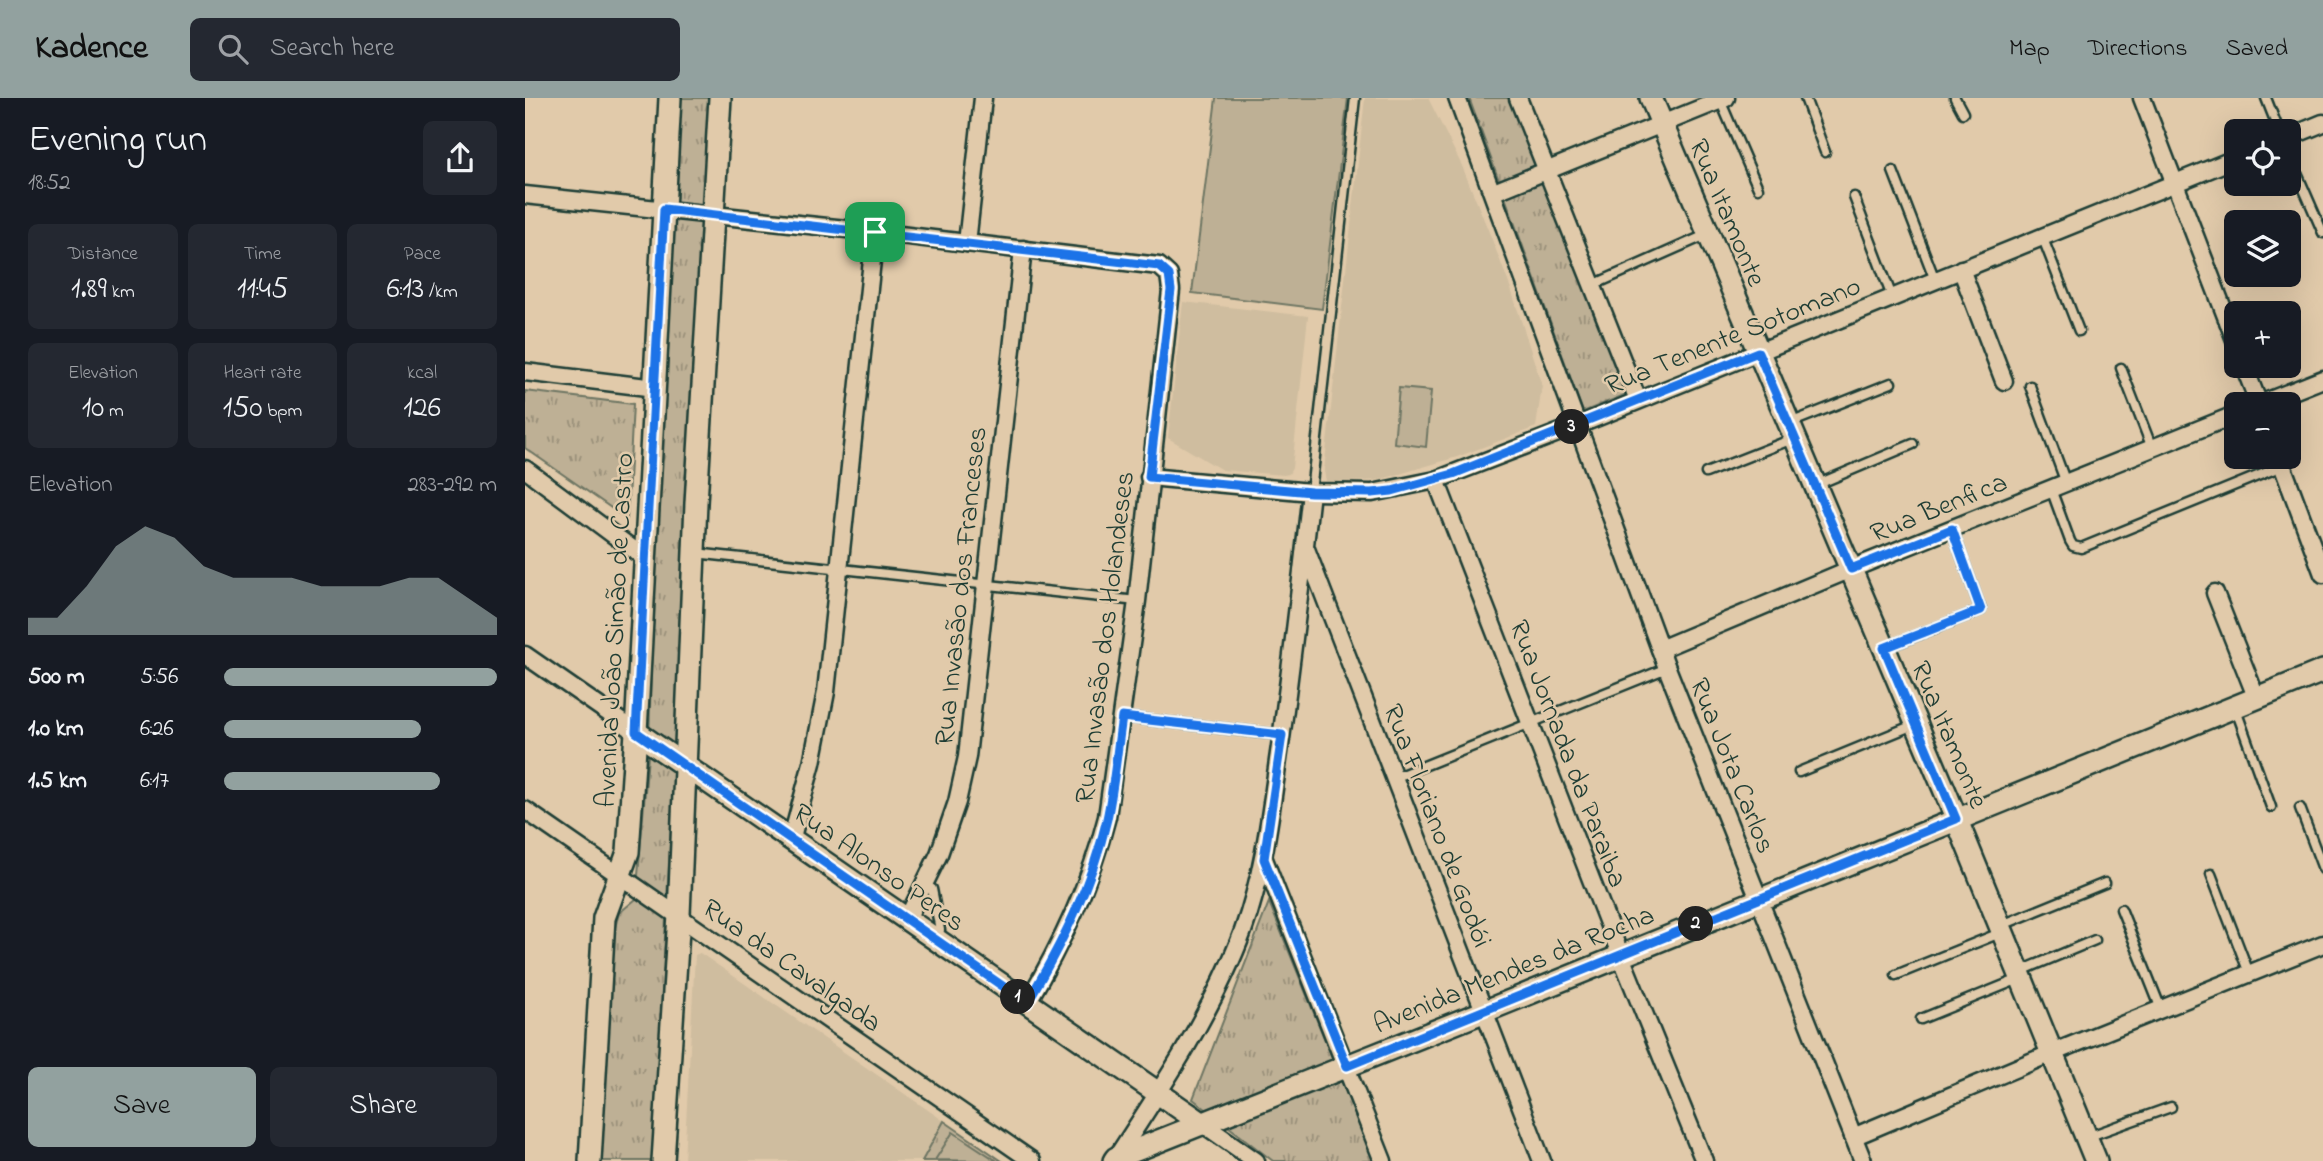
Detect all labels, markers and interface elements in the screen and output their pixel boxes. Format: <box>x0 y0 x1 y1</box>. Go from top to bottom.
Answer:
search box <box>190 18 680 81</box>
text: Kadence <box>35 25 148 73</box>
icon: search <box>214 30 252 68</box>
text: Search here <box>270 30 394 68</box>
text: Map <box>2009 32 2050 67</box>
text: Directions <box>2088 32 2187 67</box>
text: Saved <box>2225 32 2288 67</box>
text: Evening run <box>28 113 207 169</box>
map controls <box>2224 119 2301 469</box>
button: locate <box>2224 119 2301 196</box>
button: share <box>423 121 497 195</box>
street label: Rua Itamonte <box>1676 133 1775 294</box>
text: 18:52 <box>28 167 70 200</box>
pin <box>845 202 905 262</box>
button: layers <box>2224 210 2301 287</box>
icon: arrive <box>856 213 894 251</box>
text: Distance <box>68 241 138 268</box>
text: Time <box>244 241 281 268</box>
text: Pace <box>404 241 441 268</box>
street label: Rua Tenente Sotomano <box>1599 267 1868 407</box>
text: 1.89 <box>71 268 107 312</box>
text: 11:45 <box>237 268 288 312</box>
text: 6:13 <box>386 268 424 312</box>
text: km <box>107 279 135 306</box>
text: /km <box>424 279 458 306</box>
button: + <box>2224 301 2301 378</box>
text: Elevation <box>68 360 138 387</box>
text: Heart rate <box>224 360 301 387</box>
text: kcal <box>407 360 437 387</box>
text: 10 <box>82 387 104 431</box>
text: 150 <box>223 387 262 431</box>
text: 126 <box>403 387 441 431</box>
button: − <box>2224 392 2301 469</box>
text: m <box>104 398 124 425</box>
text: bpm <box>262 398 302 425</box>
pin: 3 <box>1555 410 1589 444</box>
text: 3 <box>1568 413 1575 440</box>
street label: Rua Invasão dos Franceses <box>925 425 1000 748</box>
street label: Avenida João Simão de Castro <box>587 452 646 809</box>
street label: Rua Benfica <box>1865 463 2014 555</box>
text: Elevation <box>28 469 113 502</box>
text: 283–292 m <box>407 469 497 502</box>
street label: Rua Invasão dos Holandeses <box>1066 469 1147 806</box>
street label: Rua Jornada da Paraiba <box>1497 615 1637 894</box>
street label: Rua Itamonte <box>1898 655 1997 816</box>
text: 500 m <box>28 661 85 694</box>
text: 5:56 <box>140 661 178 694</box>
street label: Rua Jota Carlos <box>1677 672 1785 860</box>
street label: Rua Floriano de Godói <box>1370 699 1501 954</box>
text: 1.0 km <box>28 713 84 746</box>
text: 6:26 <box>140 713 174 746</box>
text: 1.5 km <box>28 765 87 798</box>
text: 6:17 <box>140 765 169 798</box>
street label: Rua Alonso Peres <box>783 794 973 944</box>
street label: Rua da Cavalgada <box>693 890 889 1044</box>
street label: Avenida Mendes da Rocha <box>1368 896 1661 1046</box>
pin: 2 <box>1679 906 1713 942</box>
text: 2 <box>1691 910 1700 937</box>
pin: 1 <box>1001 979 1035 1014</box>
text: 1 <box>1014 983 1021 1010</box>
button: Save <box>28 1067 256 1147</box>
button: Share <box>270 1067 497 1147</box>

